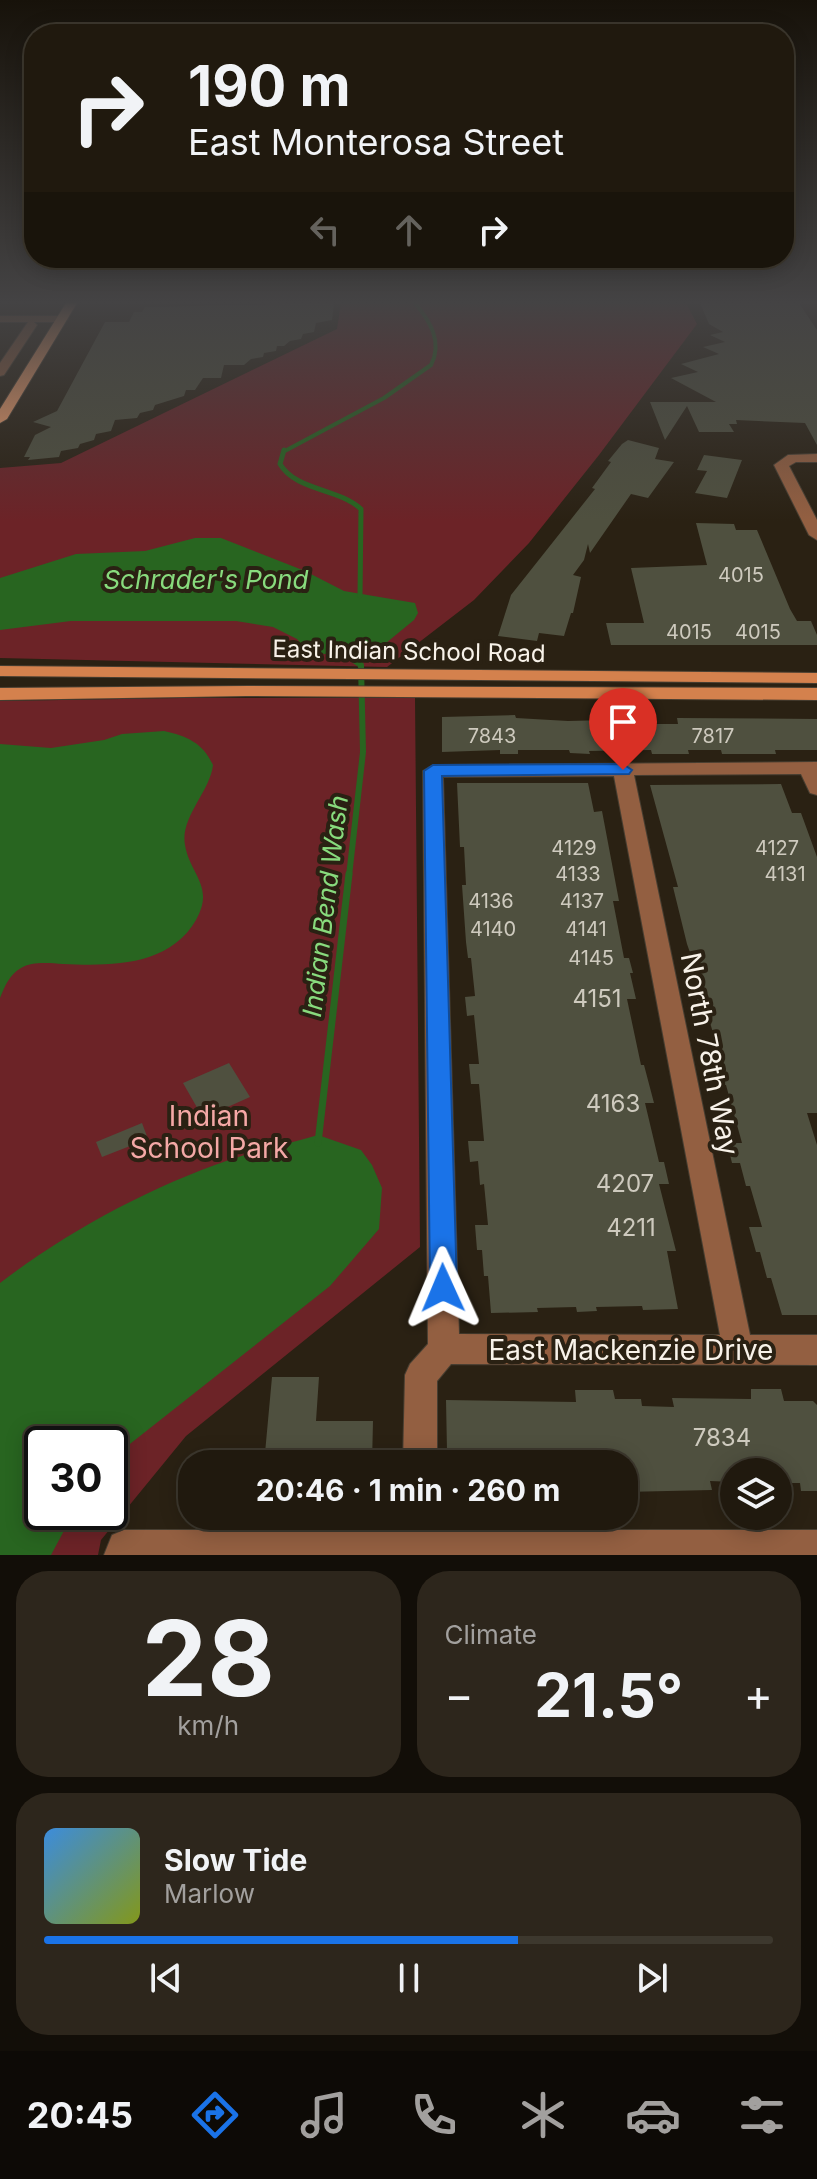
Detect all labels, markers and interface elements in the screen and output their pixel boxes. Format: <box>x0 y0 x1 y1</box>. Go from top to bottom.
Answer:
text: 190 m <box>188 52 351 120</box>
icon: right <box>56 56 160 160</box>
text: East Monterosa Street <box>188 120 564 164</box>
icon: left <box>303 208 347 252</box>
icon: ahead <box>387 208 431 252</box>
icon: right <box>471 208 515 252</box>
house number: 4015 <box>718 563 764 587</box>
water label: Schrader's Pond <box>103 564 309 595</box>
house number: 4015 <box>666 620 712 644</box>
house number: 4015 <box>735 620 781 644</box>
street label: East Indian School Road <box>272 634 546 668</box>
pin <box>589 688 657 770</box>
icon: arrive <box>601 700 645 744</box>
house number: 7843 <box>468 724 516 748</box>
house number: 7817 <box>692 724 734 748</box>
water label: Indian Bend Wash <box>296 793 354 1019</box>
house number: 4129 <box>551 836 597 860</box>
house number: 4127 <box>755 836 799 860</box>
house number: 4133 <box>555 862 601 886</box>
house number: 4131 <box>764 862 806 886</box>
house number: 4136 <box>468 889 514 913</box>
house number: 4137 <box>560 889 604 913</box>
house number: 4140 <box>470 917 516 941</box>
house number: 4141 <box>565 917 607 941</box>
house number: 4145 <box>568 946 614 970</box>
street label: North 78th Way <box>674 950 746 1158</box>
house number: 4151 <box>572 984 622 1013</box>
house number: 4163 <box>586 1089 640 1118</box>
park label: Indian School Park <box>130 1099 288 1165</box>
house number: 4207 <box>596 1169 654 1198</box>
house number: 4211 <box>606 1213 656 1242</box>
position arrow <box>401 1246 485 1330</box>
street label: East Mackenzie Drive <box>489 1333 773 1367</box>
house number: 7834 <box>693 1423 751 1452</box>
speed limit sign: 30 <box>24 1426 128 1530</box>
map controls <box>720 1458 792 1530</box>
button: layers <box>720 1458 792 1530</box>
text: 20:46 · 1 min · 260 m <box>256 1472 560 1508</box>
text: 28 <box>142 1595 275 1721</box>
text: Climate <box>445 1619 537 1650</box>
text: 21.5° <box>534 1659 683 1731</box>
text: − <box>445 1668 474 1722</box>
text: + <box>744 1668 773 1722</box>
text: km/h <box>177 1710 239 1741</box>
text: Slow Tide <box>164 1842 307 1878</box>
text: Marlow <box>164 1878 255 1909</box>
icon: previous <box>144 1956 188 2000</box>
icon: pause <box>387 1956 431 2000</box>
icon: next <box>630 1956 674 2000</box>
icon: directions <box>187 2087 243 2143</box>
icon: music <box>296 2087 352 2143</box>
icon: phone <box>406 2087 462 2143</box>
icon: climate <box>515 2087 571 2143</box>
icon: car <box>625 2087 681 2143</box>
icon: filters <box>734 2087 790 2143</box>
text: 20:45 <box>27 2093 133 2137</box>

